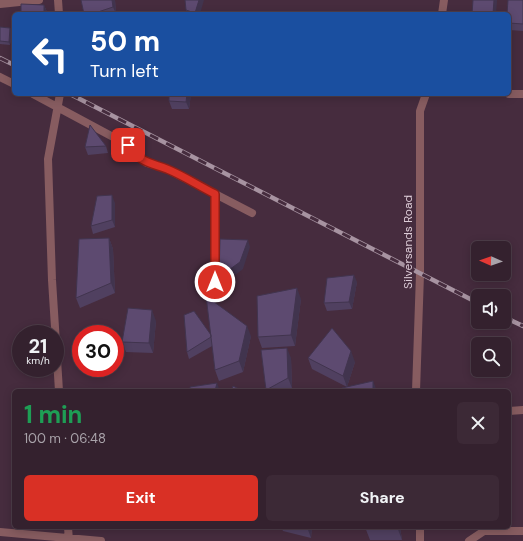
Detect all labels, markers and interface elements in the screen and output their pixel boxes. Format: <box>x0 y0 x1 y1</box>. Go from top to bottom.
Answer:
text: 50 m <box>90 23 160 60</box>
icon: left <box>24 28 76 80</box>
text: Turn left <box>90 59 159 83</box>
pin <box>111 128 145 162</box>
icon: arrive <box>117 134 139 156</box>
street label: Silversands Road <box>400 195 416 289</box>
north arrow <box>471 241 511 281</box>
map controls <box>471 241 511 377</box>
position arrow <box>194 261 236 303</box>
button: sound <box>471 289 511 329</box>
speed limit sign: 30 <box>72 325 124 377</box>
text: 21 <box>29 333 47 359</box>
button: search <box>471 337 511 377</box>
text: km/h <box>26 354 50 367</box>
text: 1 min <box>24 399 82 430</box>
button: close <box>457 402 499 444</box>
text: 100 m · 06:48 <box>24 430 106 447</box>
button: Exit <box>24 475 258 521</box>
button: Share <box>266 475 499 521</box>

